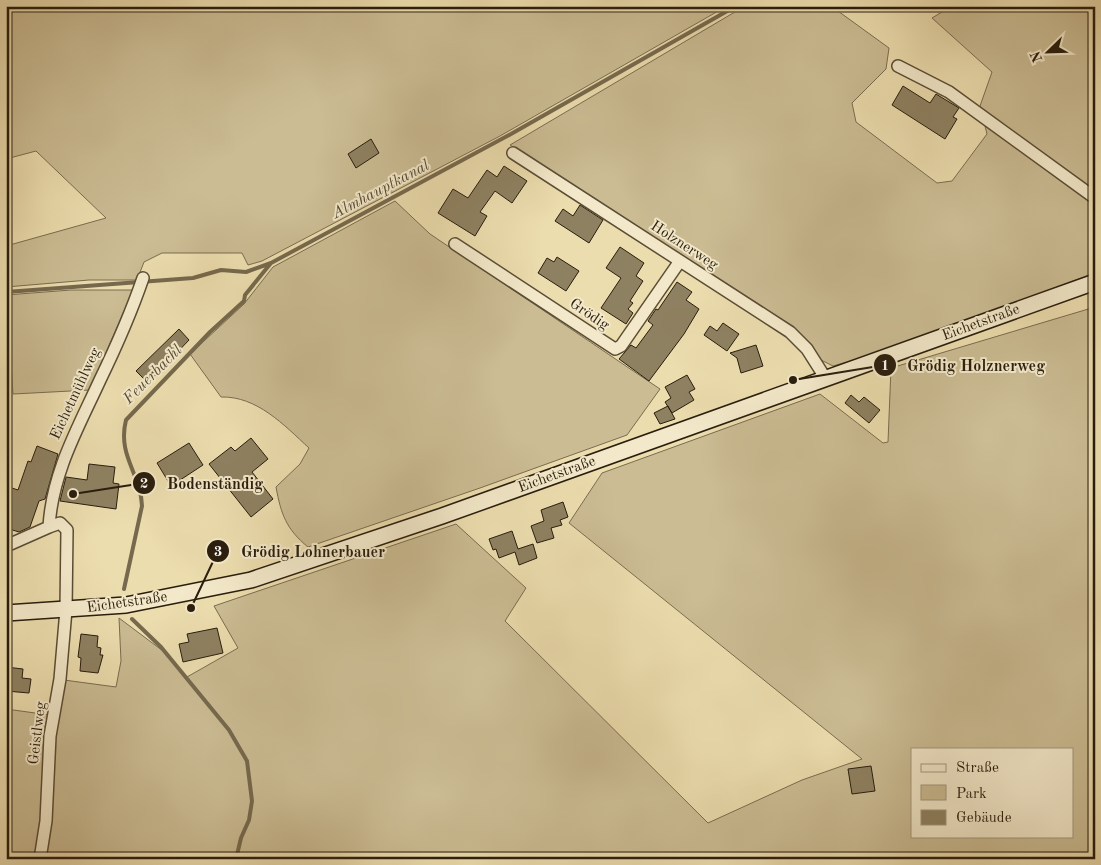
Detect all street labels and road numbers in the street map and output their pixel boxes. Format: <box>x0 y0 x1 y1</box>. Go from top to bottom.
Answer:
street label: Holznerweg <box>648 219 720 273</box>
street label: Grödig <box>566 296 612 334</box>
street label: Eichetstraße <box>940 302 1022 344</box>
street label: Eichetmühlweg <box>48 346 104 442</box>
street label: Eichetstraße <box>516 454 598 496</box>
street label: Eichetstraße <box>86 590 168 616</box>
street label: Geistlweg <box>27 701 49 765</box>

